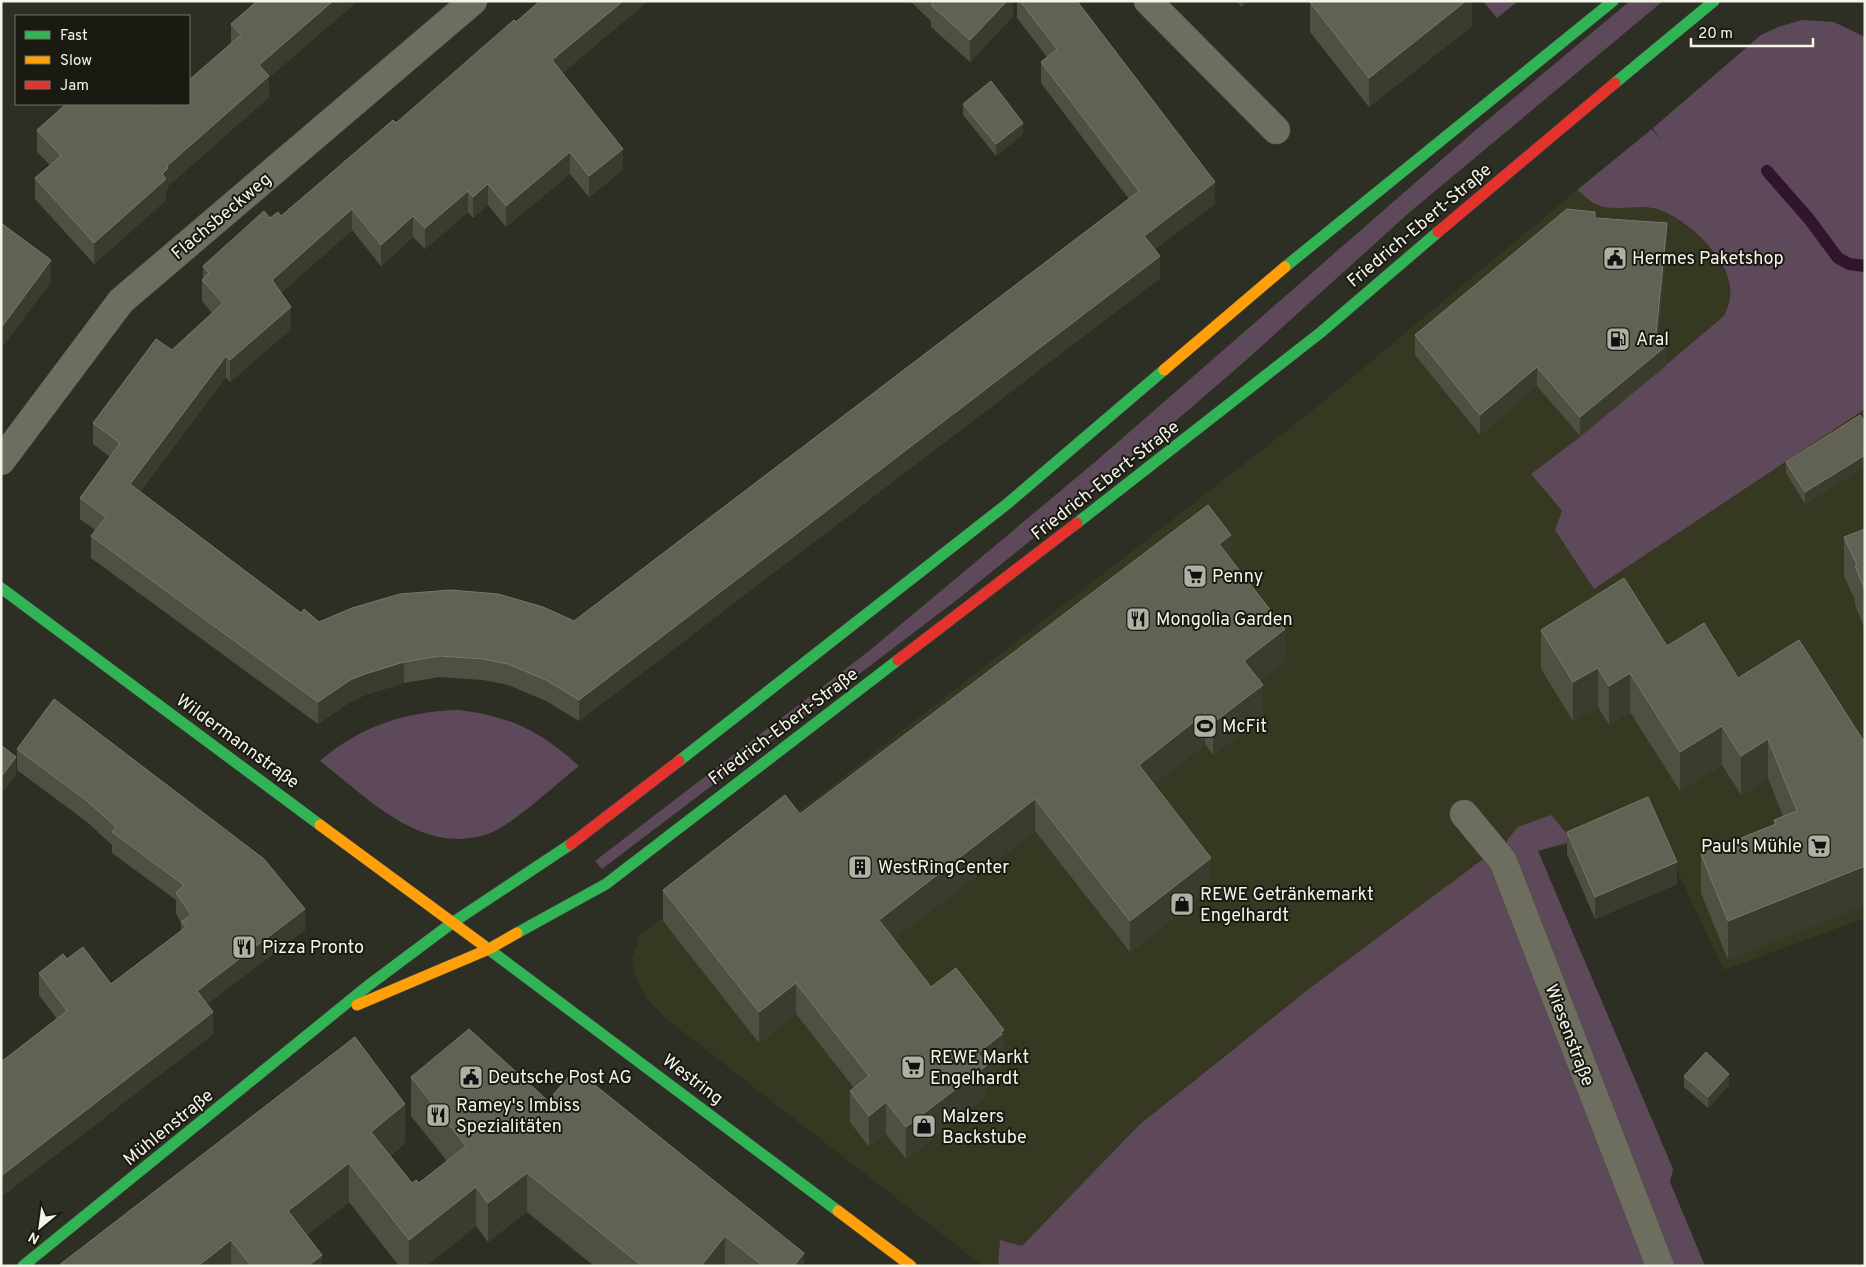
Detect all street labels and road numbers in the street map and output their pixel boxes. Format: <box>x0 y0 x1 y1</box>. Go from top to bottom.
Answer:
street label: Friedrich-Ebert-Straße <box>1343 159 1497 293</box>
street label: Flachsbeckweg <box>167 169 277 266</box>
street label: Friedrich-Ebert-Straße <box>1027 416 1185 546</box>
street label: Friedrich-Ebert-Straße <box>704 663 863 791</box>
street label: Wildermannstraße <box>171 690 303 795</box>
street label: Wiesenstraße <box>1539 981 1599 1090</box>
street label: Westring <box>657 1050 727 1111</box>
street label: Mühlenstraße <box>119 1085 219 1172</box>

